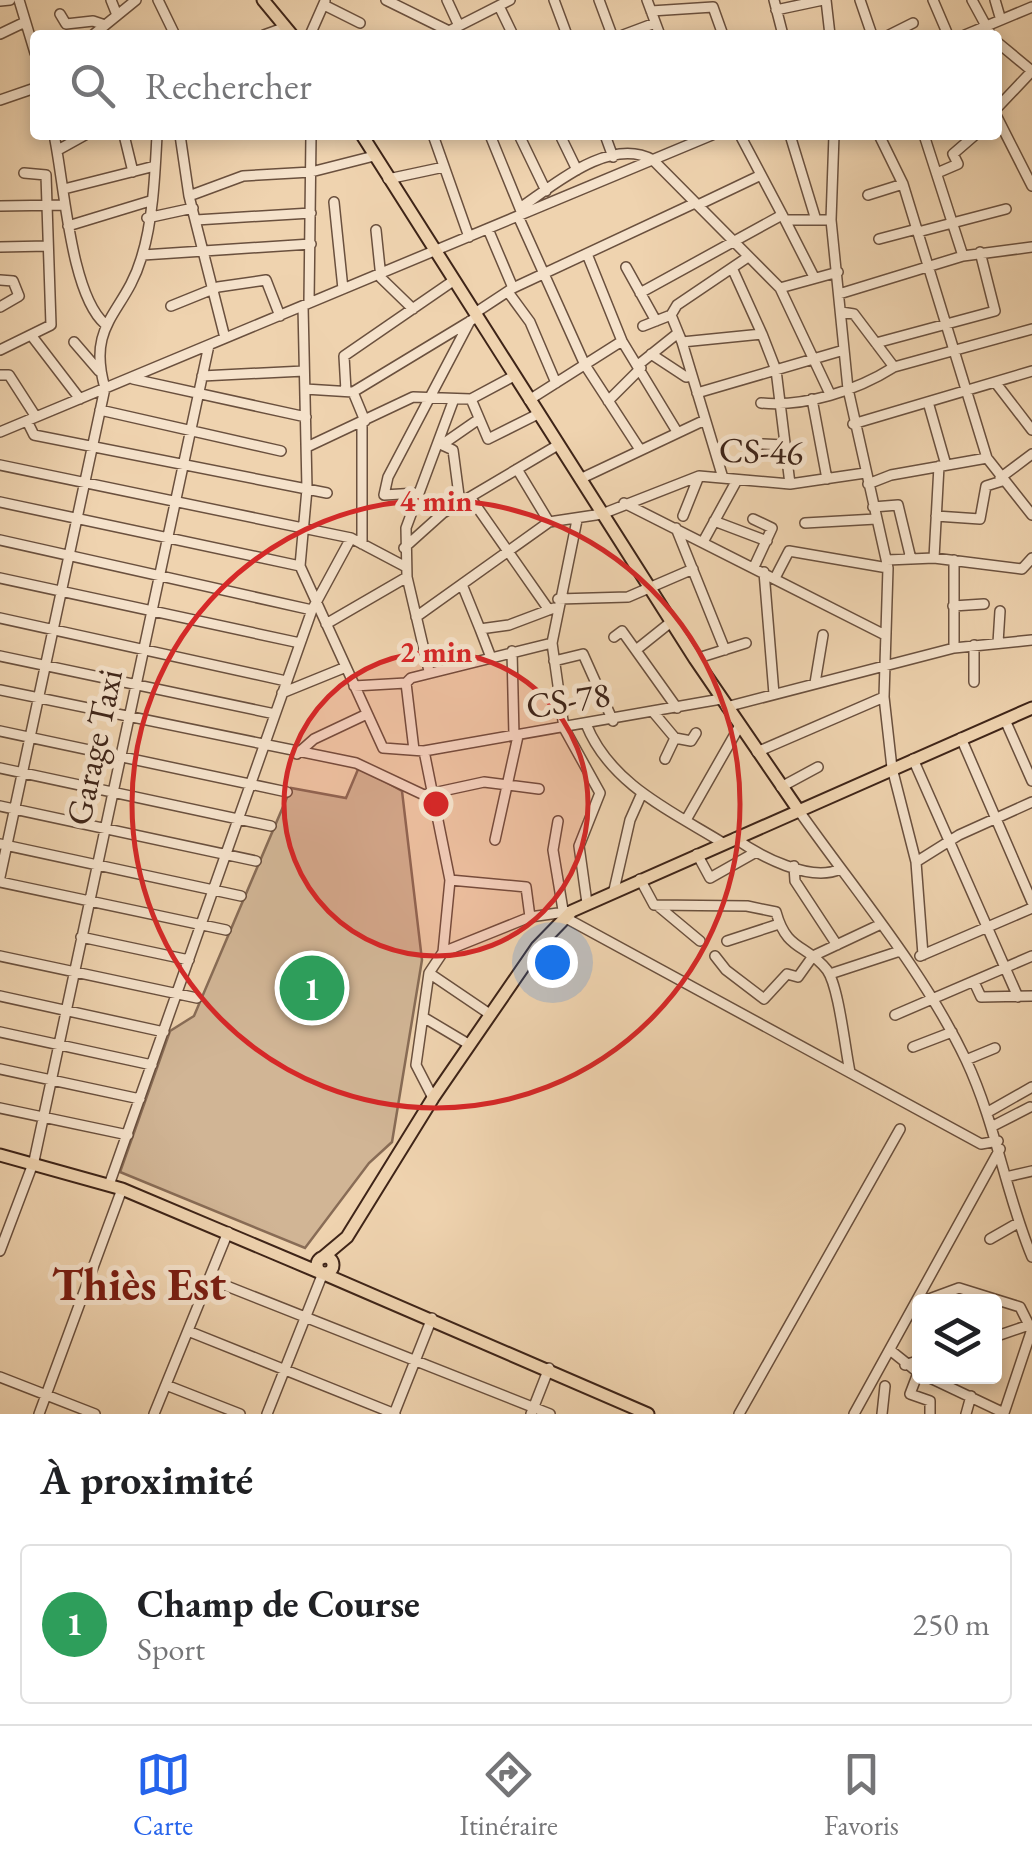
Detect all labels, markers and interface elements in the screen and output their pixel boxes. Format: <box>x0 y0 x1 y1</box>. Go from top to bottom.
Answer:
search box <box>30 30 1002 140</box>
icon: search <box>65 58 120 113</box>
text: Rechercher <box>145 61 312 110</box>
street label: CS-46 <box>718 427 804 474</box>
text: 4 min <box>399 481 473 520</box>
text: 2 min <box>399 632 473 671</box>
street label: Garage Taxi <box>55 665 132 829</box>
street label: CS-78 <box>523 671 613 728</box>
centre of rings <box>418 786 454 822</box>
your location <box>527 937 578 988</box>
pin: 1 <box>280 950 344 1026</box>
district label: Thiès Est <box>52 1255 226 1313</box>
map controls <box>912 1294 1002 1384</box>
button: layers <box>912 1294 1002 1384</box>
text: À proximité <box>40 1452 253 1507</box>
text: Champ de Course <box>137 1579 420 1628</box>
text: 1 <box>66 1603 83 1645</box>
text: 250 m <box>913 1603 990 1645</box>
text: Sport <box>137 1628 205 1670</box>
tab: Carte <box>133 1747 193 1843</box>
tab: Itinéraire <box>459 1747 558 1843</box>
tab: Favoris <box>824 1747 899 1843</box>

